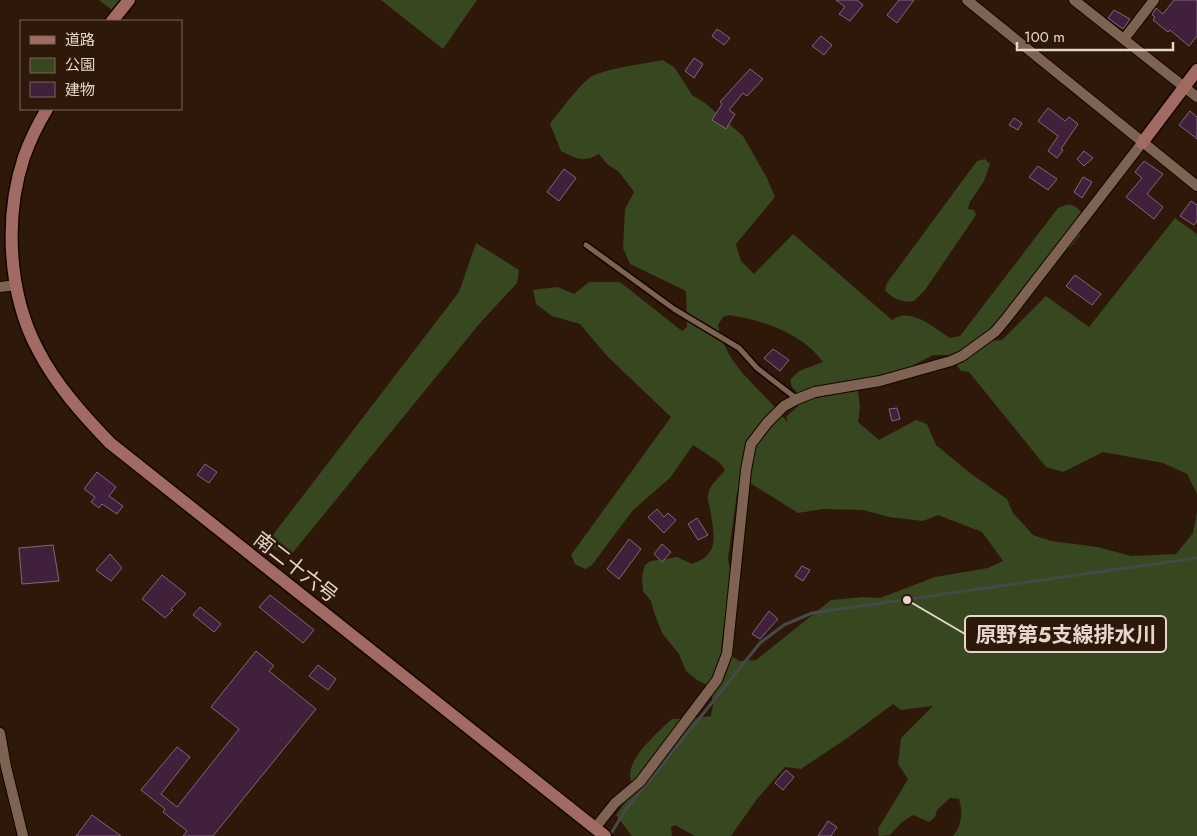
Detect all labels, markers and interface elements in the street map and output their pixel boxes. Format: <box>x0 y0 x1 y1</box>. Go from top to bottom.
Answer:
legend <box>20 20 182 110</box>
scale bar <box>1017 20 1173 52</box>
text: 100 m <box>1024 26 1065 48</box>
text: 道路 <box>65 29 95 51</box>
text: 公園 <box>65 54 95 76</box>
text: 建物 <box>65 79 95 101</box>
street label: 南二十六号 <box>247 525 344 610</box>
callout: 原野第５支線排水川 <box>965 616 1166 652</box>
text: 原野第５支線排水川 <box>975 620 1157 650</box>

